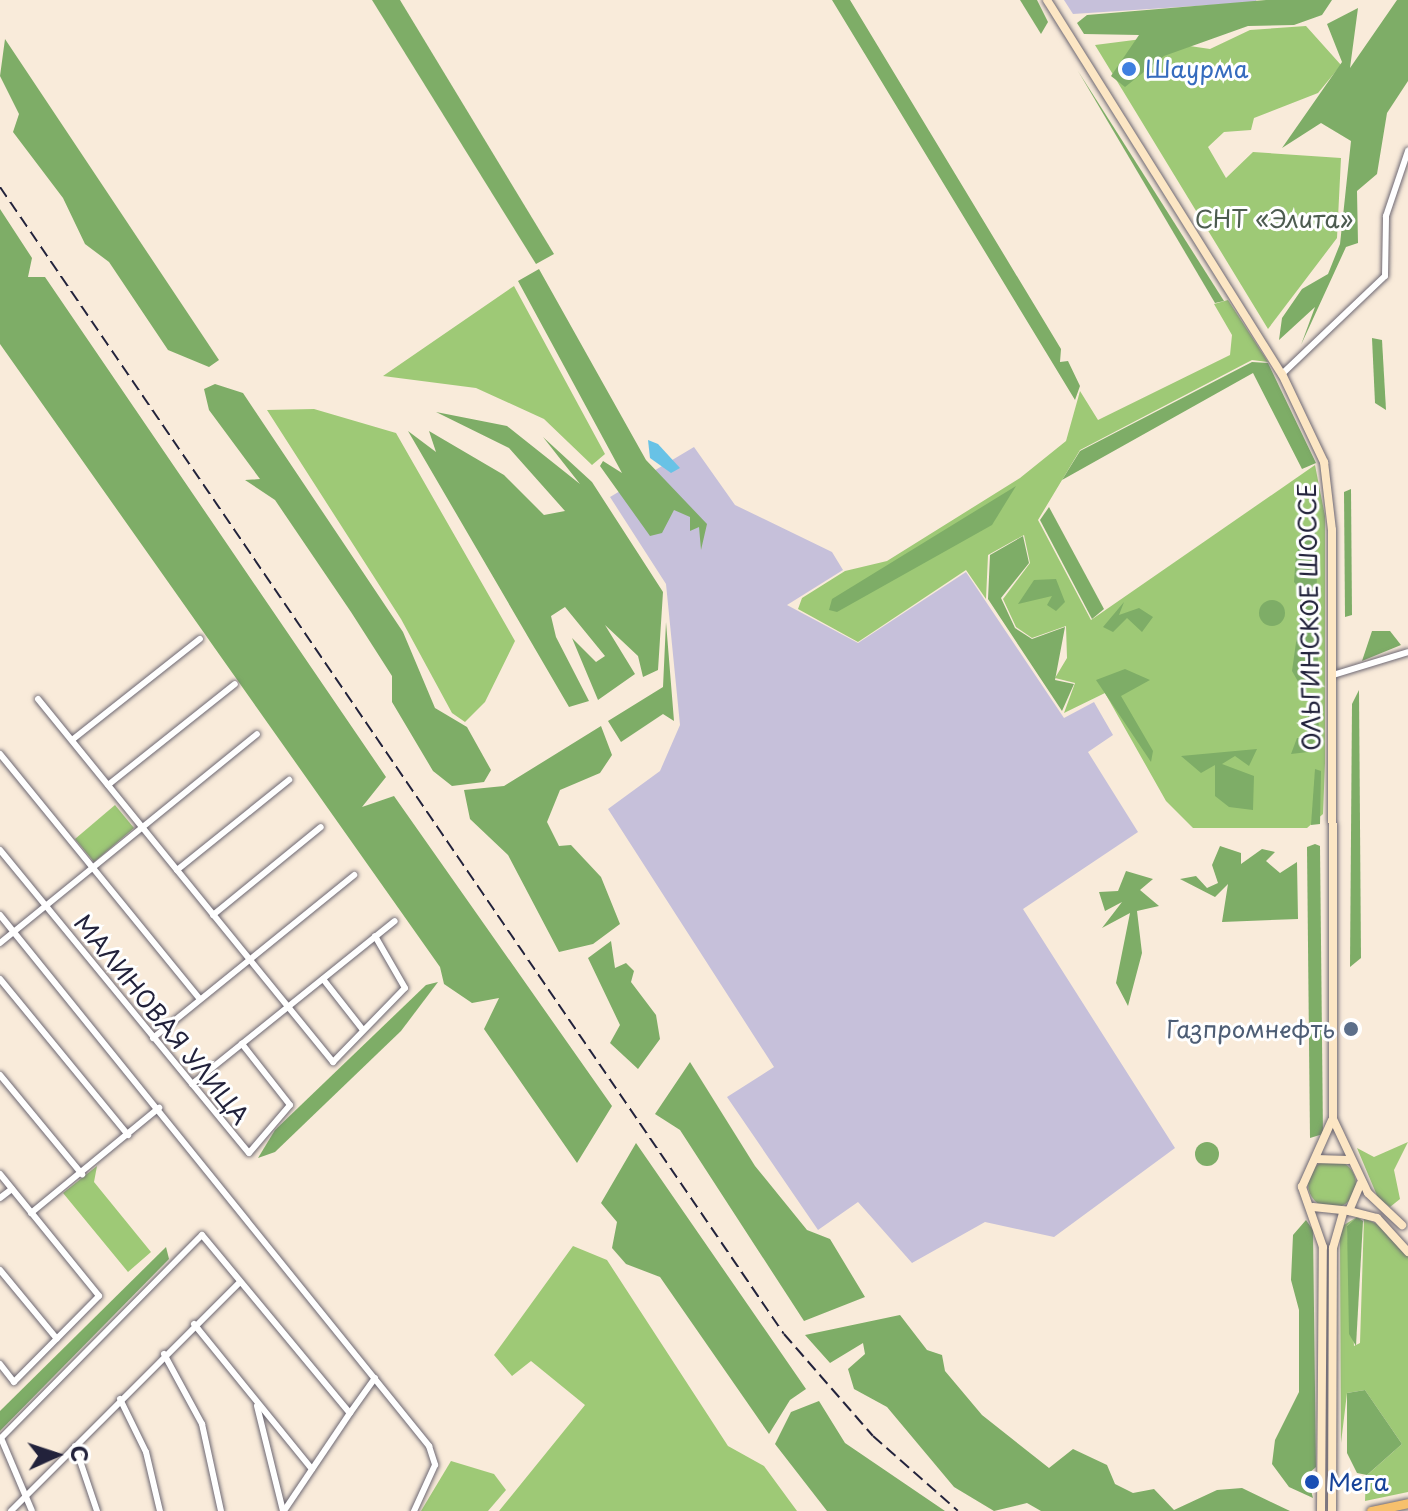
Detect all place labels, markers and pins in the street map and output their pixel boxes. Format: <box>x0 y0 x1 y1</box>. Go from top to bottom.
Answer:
place label: Шаурма <box>1145 55 1248 83</box>
marker: Шаурма <box>1120 60 1138 78</box>
place label: Газпромнефть <box>1166 1015 1335 1043</box>
marker: Газпромнефть <box>1342 1020 1360 1038</box>
place label: Мега <box>1328 1468 1389 1496</box>
marker: Мега <box>1303 1473 1321 1491</box>

